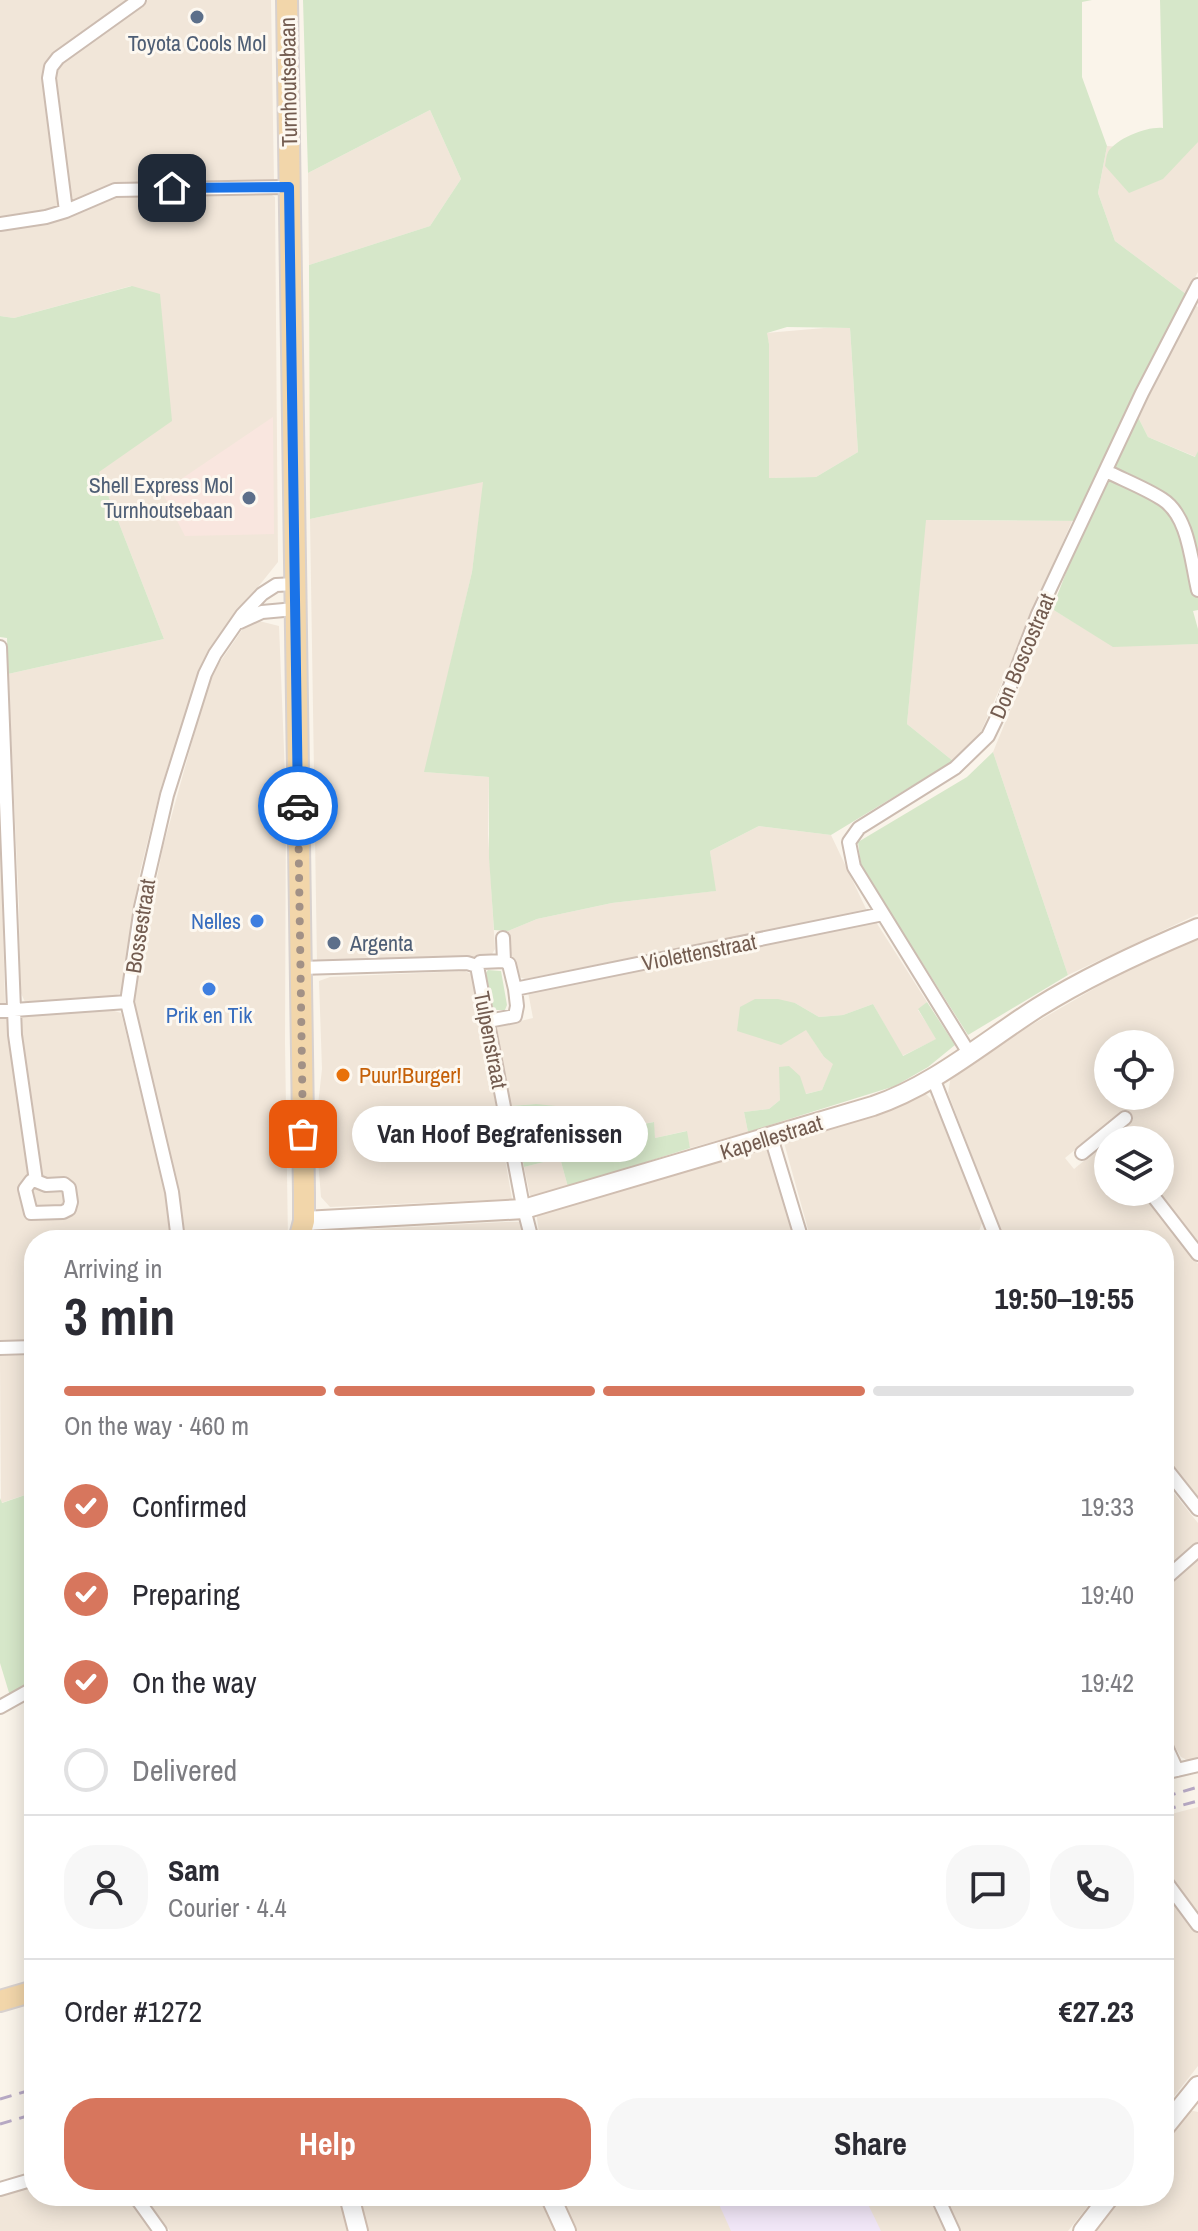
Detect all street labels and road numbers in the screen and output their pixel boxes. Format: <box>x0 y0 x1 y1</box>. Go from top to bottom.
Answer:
street label: Turnhoutsebaan <box>272 17 304 147</box>
street label: Don Boscostraat <box>982 589 1062 723</box>
street label: Bossestraat <box>118 877 162 975</box>
street label: Violettenstraat <box>639 926 759 978</box>
street label: Tulpenstraat <box>467 989 515 1091</box>
street label: Kapellestraat <box>716 1107 826 1167</box>

